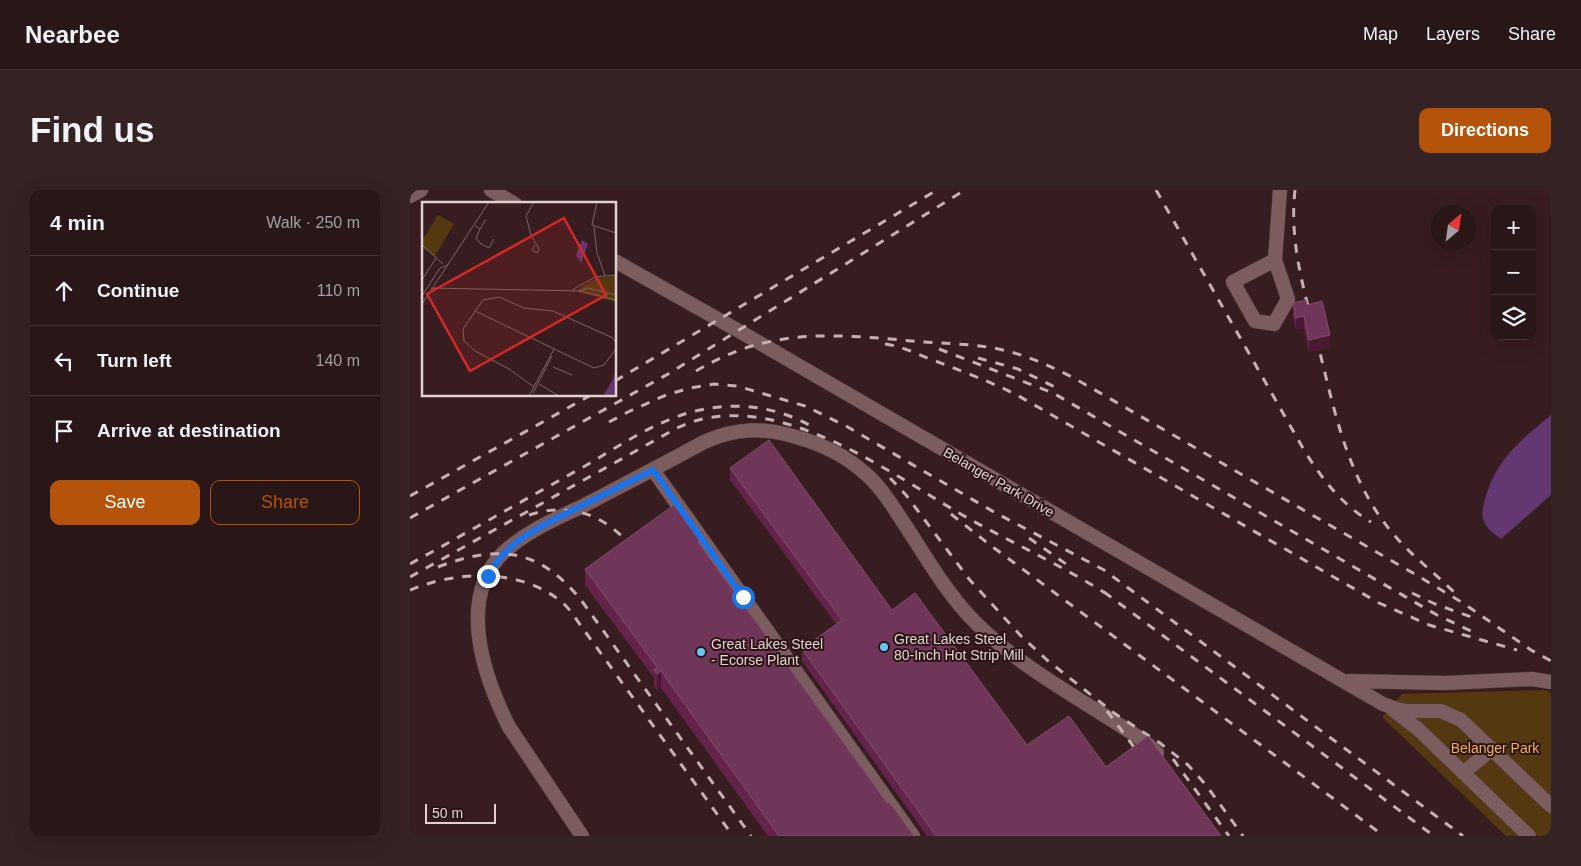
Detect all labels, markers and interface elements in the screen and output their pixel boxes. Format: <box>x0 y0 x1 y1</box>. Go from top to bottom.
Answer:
text: Nearbee <box>25 21 120 48</box>
text: Map <box>1363 24 1398 44</box>
text: Layers <box>1426 24 1480 44</box>
text: Share <box>1508 24 1556 44</box>
button: Directions <box>1419 108 1551 153</box>
text: Find us <box>30 110 154 149</box>
inset map <box>422 202 616 396</box>
north arrow <box>1431 205 1476 250</box>
map controls <box>1491 205 1536 340</box>
button: + <box>1491 205 1536 250</box>
text: 4 min <box>50 211 105 234</box>
text: Walk · 250 m <box>266 214 360 231</box>
button: − <box>1491 250 1536 295</box>
icon: ahead <box>50 277 78 305</box>
text: Continue <box>97 280 179 301</box>
text: 110 m <box>317 282 360 299</box>
button: layers <box>1491 295 1536 340</box>
icon: left <box>50 347 78 375</box>
text: Turn left <box>97 350 172 371</box>
text: 140 m <box>316 352 360 369</box>
icon: arrive <box>50 417 78 445</box>
text: Arrive at destination <box>97 420 281 441</box>
street label: Belanger Park Drive <box>941 444 1057 520</box>
button: Save <box>50 480 200 525</box>
button: Share <box>210 480 360 525</box>
route end <box>477 565 500 588</box>
route start <box>732 586 755 609</box>
place label: Great Lakes Steel 80-Inch Hot Strip Mill <box>894 631 1024 663</box>
place label: Great Lakes Steel - Ecorse Plant <box>711 636 823 668</box>
marker: Great Lakes Steel 80-Inch Hot Strip Mill <box>878 641 890 653</box>
marker: Great Lakes Steel - Ecorse Plant <box>695 646 707 658</box>
park label: Belanger Park <box>1451 740 1540 756</box>
scale bar <box>425 801 496 824</box>
text: 50 m <box>432 805 463 821</box>

